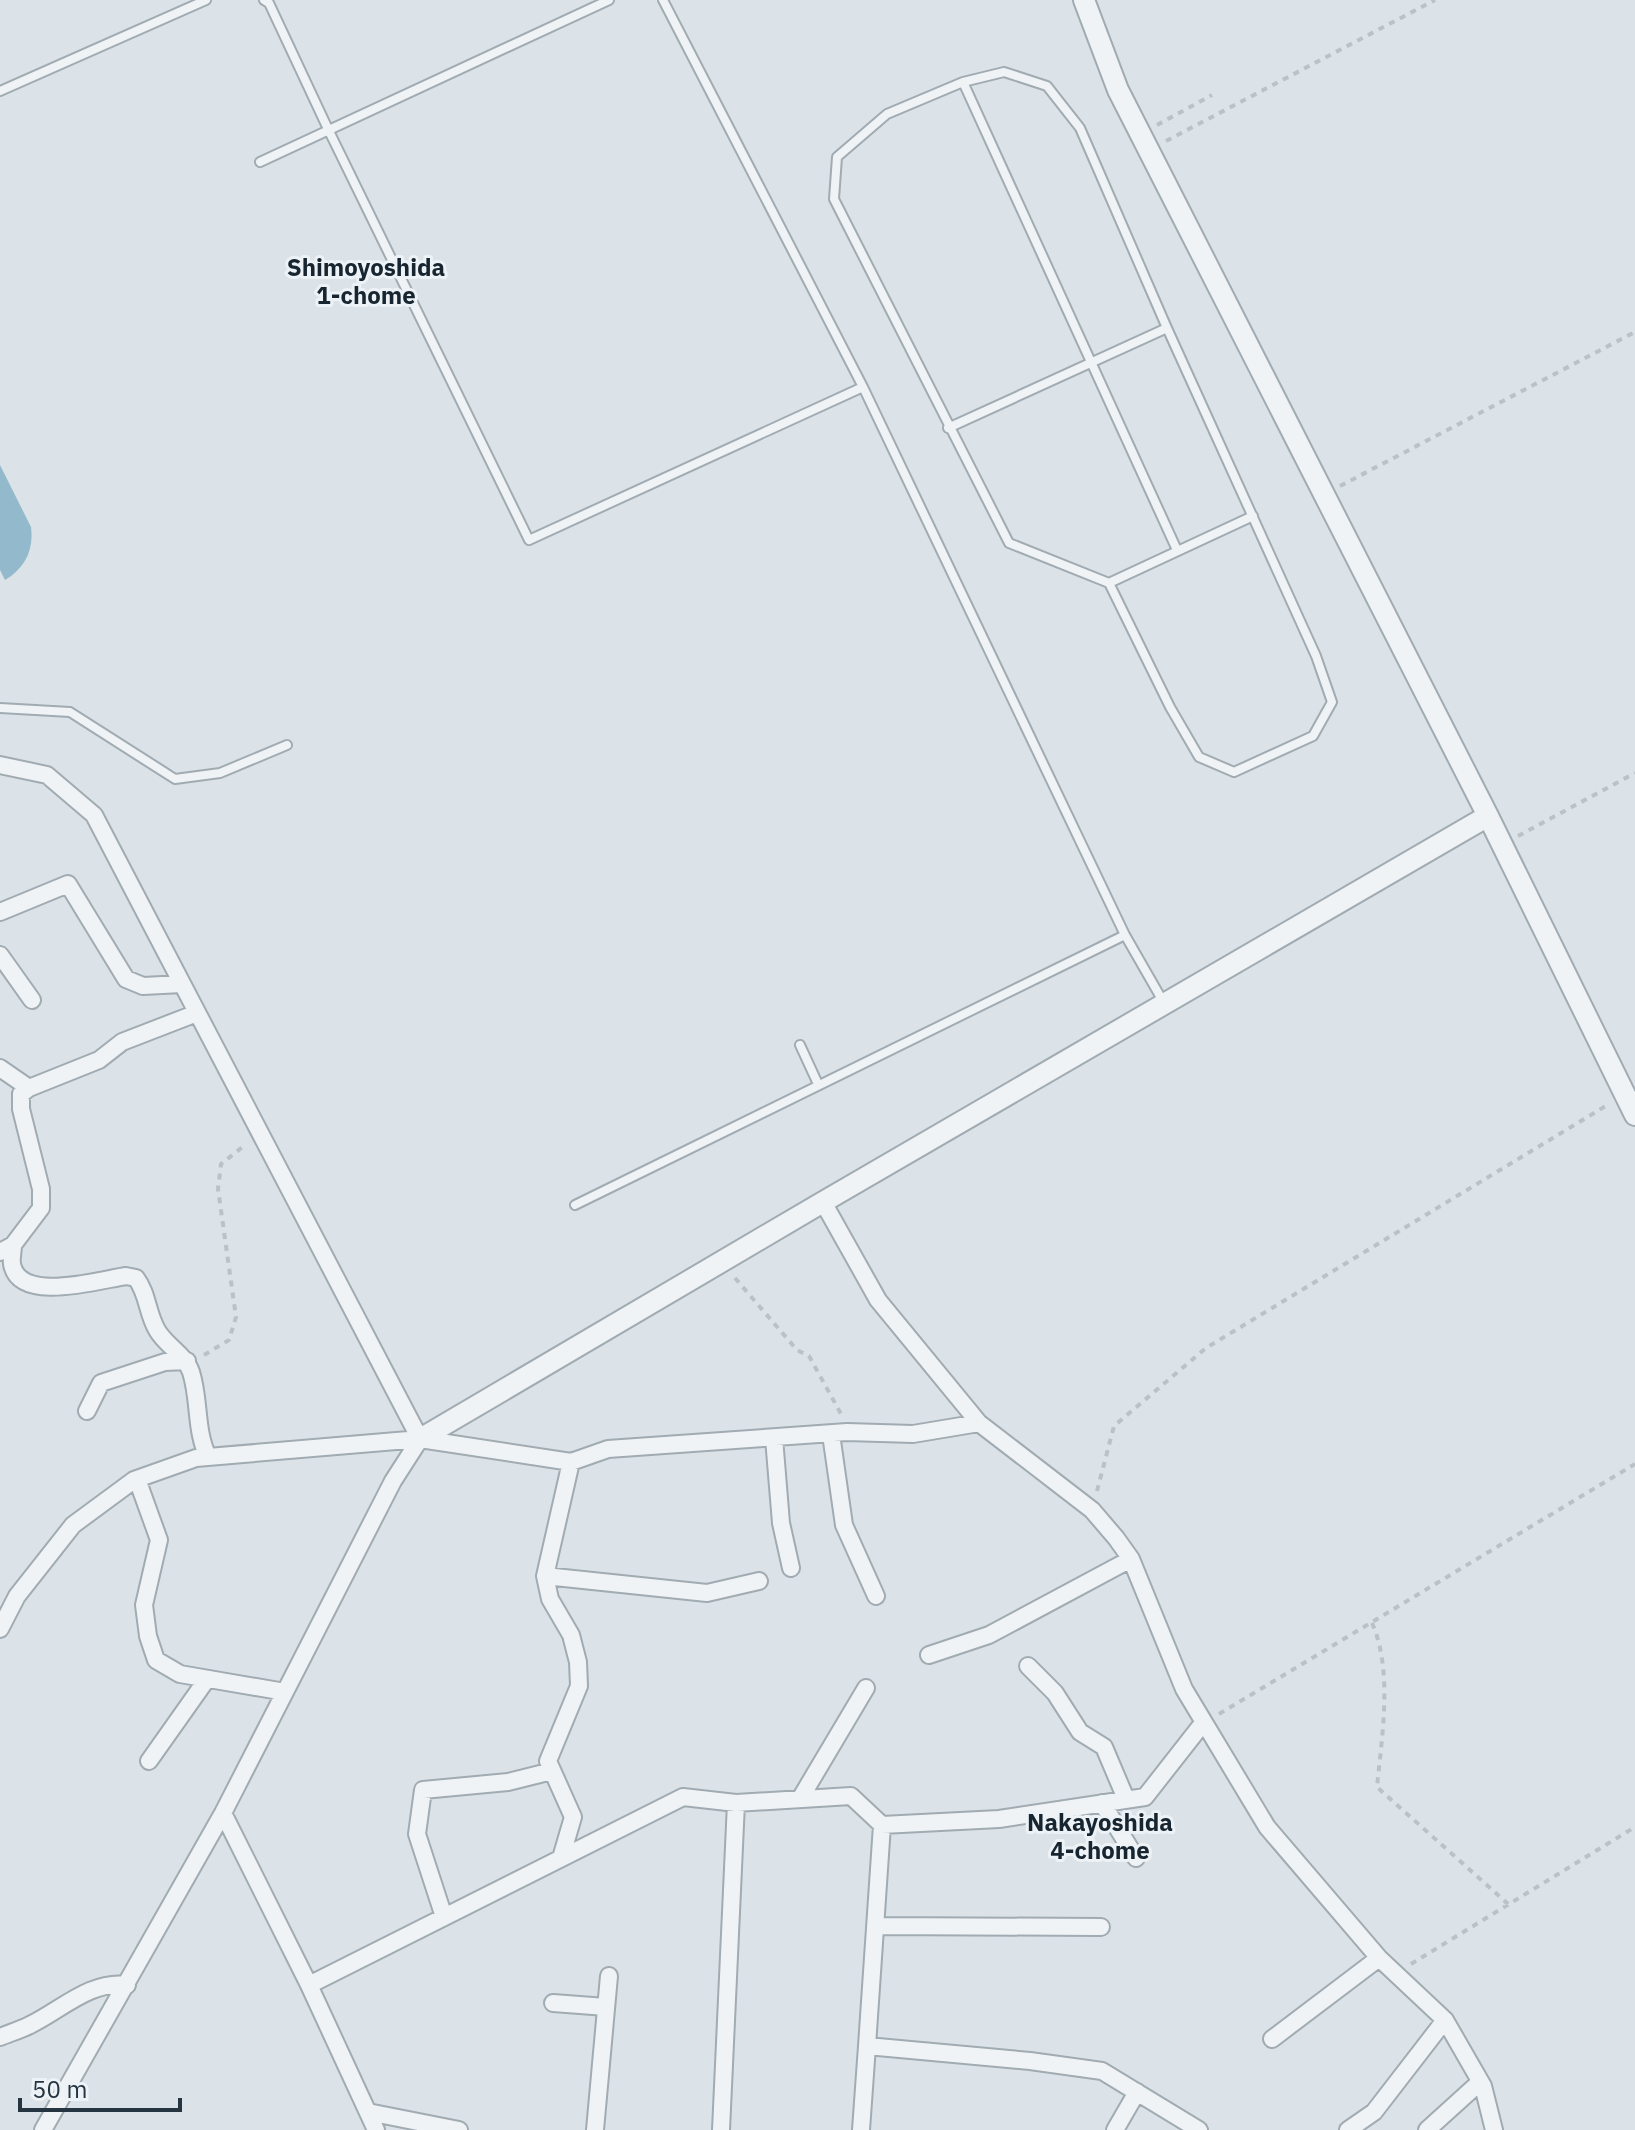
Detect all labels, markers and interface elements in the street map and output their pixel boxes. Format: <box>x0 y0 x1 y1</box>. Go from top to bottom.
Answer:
district label: Shimoyoshida 1-chome <box>287 251 445 311</box>
district label: Nakayoshida 4-chome <box>1027 1806 1173 1866</box>
scale bar <box>20 2062 180 2112</box>
text: 50 m <box>32 2073 87 2105</box>

